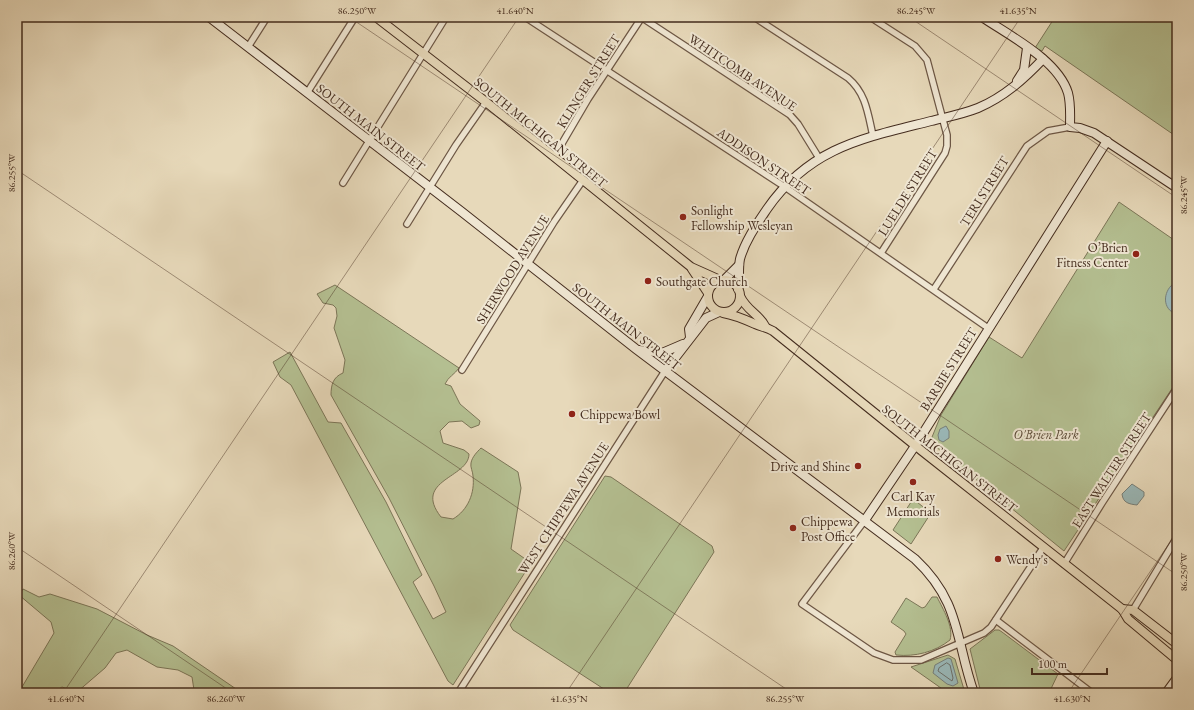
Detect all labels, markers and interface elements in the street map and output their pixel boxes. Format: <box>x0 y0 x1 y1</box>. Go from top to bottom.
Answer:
text: 86.250°W <box>338 4 377 17</box>
text: 41.640°N <box>496 4 534 17</box>
text: 86.245°W <box>897 4 936 17</box>
text: 41.635°N <box>999 4 1037 17</box>
street label: WHITCOMB AVENUE <box>685 30 800 115</box>
street label: KLINGER STREET <box>553 31 624 131</box>
street label: SOUTH MICHIGAN STREET <box>471 73 611 192</box>
street label: SOUTH MAIN STREET <box>313 80 428 175</box>
street label: ADDISON STREET <box>713 123 814 199</box>
street label: LUELDE STREET <box>874 145 941 239</box>
text: 86.255°W <box>5 153 18 192</box>
street label: TERI STREET <box>956 153 1013 230</box>
text: 86.245°W <box>1177 175 1190 214</box>
place label: Sonlight Fellowship Wesleyan <box>691 202 793 234</box>
street label: SHERWOOD AVENUE <box>472 211 553 327</box>
marker: Sonlight Fellowship Wesleyan <box>678 212 688 222</box>
place label: O’Brien Fitness Center <box>1056 239 1129 271</box>
marker: O’Brien Fitness Center <box>1131 249 1141 259</box>
place label: Southgate Church <box>656 273 748 290</box>
marker: Southgate Church <box>643 276 653 286</box>
street label: SOUTH MAIN STREET <box>569 279 684 374</box>
street label: BARBIE STREET <box>916 324 981 414</box>
street label: SOUTH MICHIGAN STREET <box>879 400 1021 517</box>
place label: Chippewa Bowl <box>580 406 660 423</box>
marker: Chippewa Bowl <box>567 409 577 419</box>
street label: EAST WALTER STREET <box>1068 409 1155 531</box>
park label: O'Brien Park <box>1013 426 1079 443</box>
street label: WEST CHIPPEWA AVENUE <box>514 439 613 578</box>
place label: Drive and Shine <box>771 458 850 475</box>
marker: Drive and Shine <box>853 461 863 471</box>
marker: Carl Kay Memorials <box>908 477 918 487</box>
place label: Carl Kay Memorials <box>886 488 940 520</box>
place label: Chippewa Post Office <box>801 513 855 545</box>
marker: Chippewa Post Office <box>788 523 798 533</box>
text: 86.260°W <box>5 531 18 570</box>
place label: Wendy's <box>1006 551 1048 568</box>
text: 86.250°W <box>1177 552 1190 591</box>
marker: Wendy's <box>993 554 1003 564</box>
scale bar <box>1032 650 1107 676</box>
text: 100 m <box>1038 656 1068 672</box>
text: 41.640°N <box>47 692 85 705</box>
text: 86.260°W <box>207 692 246 705</box>
text: 41.635°N <box>550 692 588 705</box>
text: 86.255°W <box>766 692 805 705</box>
text: 41.630°N <box>1053 692 1091 705</box>

